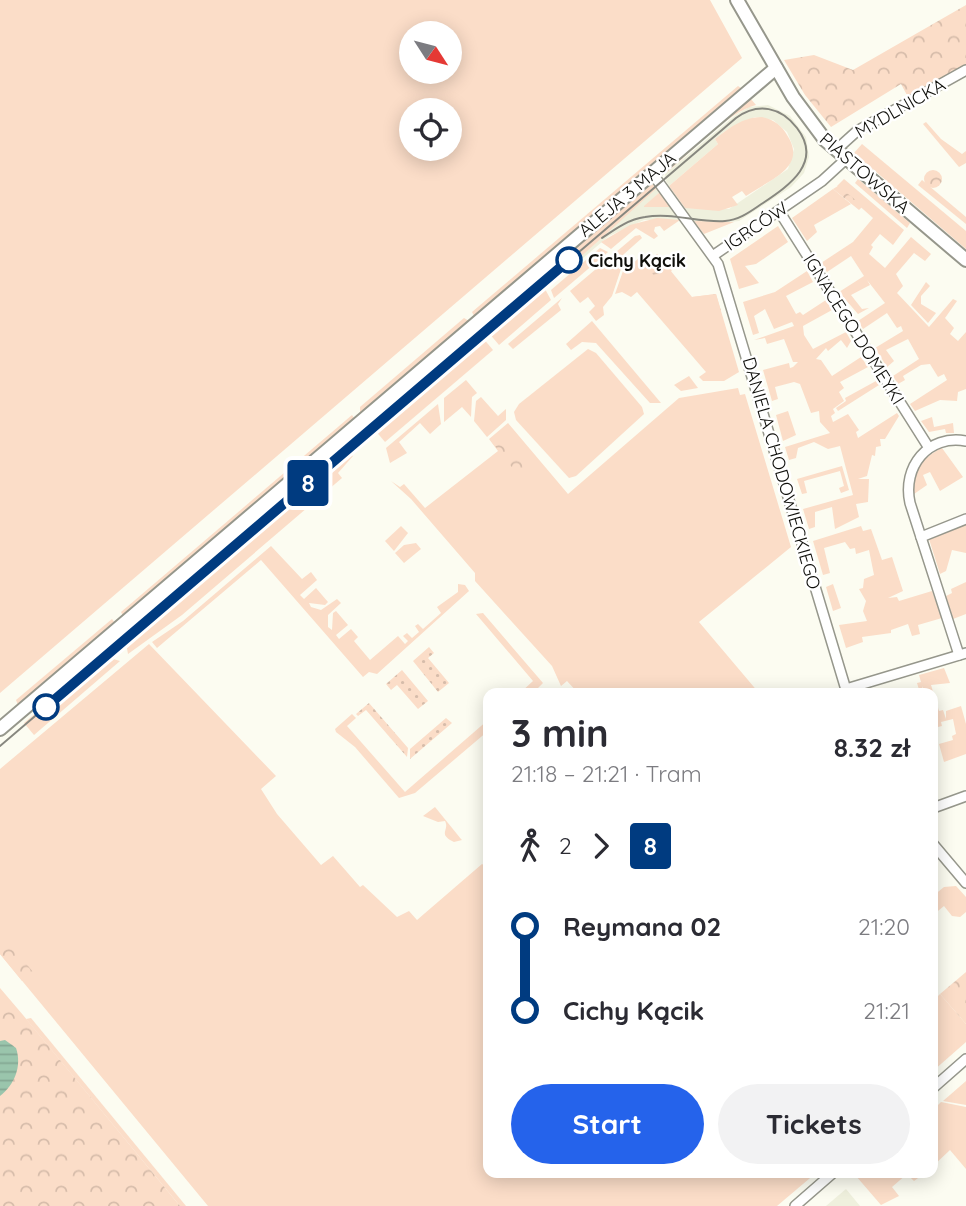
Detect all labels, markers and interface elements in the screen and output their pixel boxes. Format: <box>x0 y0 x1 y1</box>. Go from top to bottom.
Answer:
north arrow <box>399 21 462 84</box>
map controls <box>399 21 462 161</box>
street label: MYDLNICKA <box>851 73 950 143</box>
button: locate <box>399 98 462 161</box>
street label: PIASTOWSKA <box>815 127 915 219</box>
street label: ALEJA 3 MAJA <box>573 146 681 242</box>
street label: IGRCÓW <box>720 196 792 256</box>
marker: Cichy Kącik <box>556 247 582 273</box>
place label: Cichy Kącik <box>588 249 686 272</box>
street label: IGNACEGO DOMEYKI <box>798 249 910 409</box>
street label: DANIELA CHODOWIECKIEGO <box>738 354 826 592</box>
line badge: 8 <box>285 460 331 506</box>
text: 8 <box>301 468 315 498</box>
unlabelled marker <box>33 694 59 720</box>
text: 3 min <box>511 709 609 757</box>
text: 8.32 zł <box>834 731 910 764</box>
text: 21:18 – 21:21 · Tram <box>511 759 702 788</box>
icon: walk <box>511 827 549 865</box>
icon: forward <box>582 827 620 865</box>
text: 2 <box>559 831 572 860</box>
text: 8 <box>644 831 657 861</box>
text: Reymana 02 <box>563 910 721 943</box>
text: 21:20 <box>858 912 910 941</box>
text: Cichy Kącik <box>563 994 704 1027</box>
text: 21:21 <box>863 996 910 1025</box>
button: Start <box>511 1084 704 1164</box>
button: Tickets <box>718 1084 910 1164</box>

